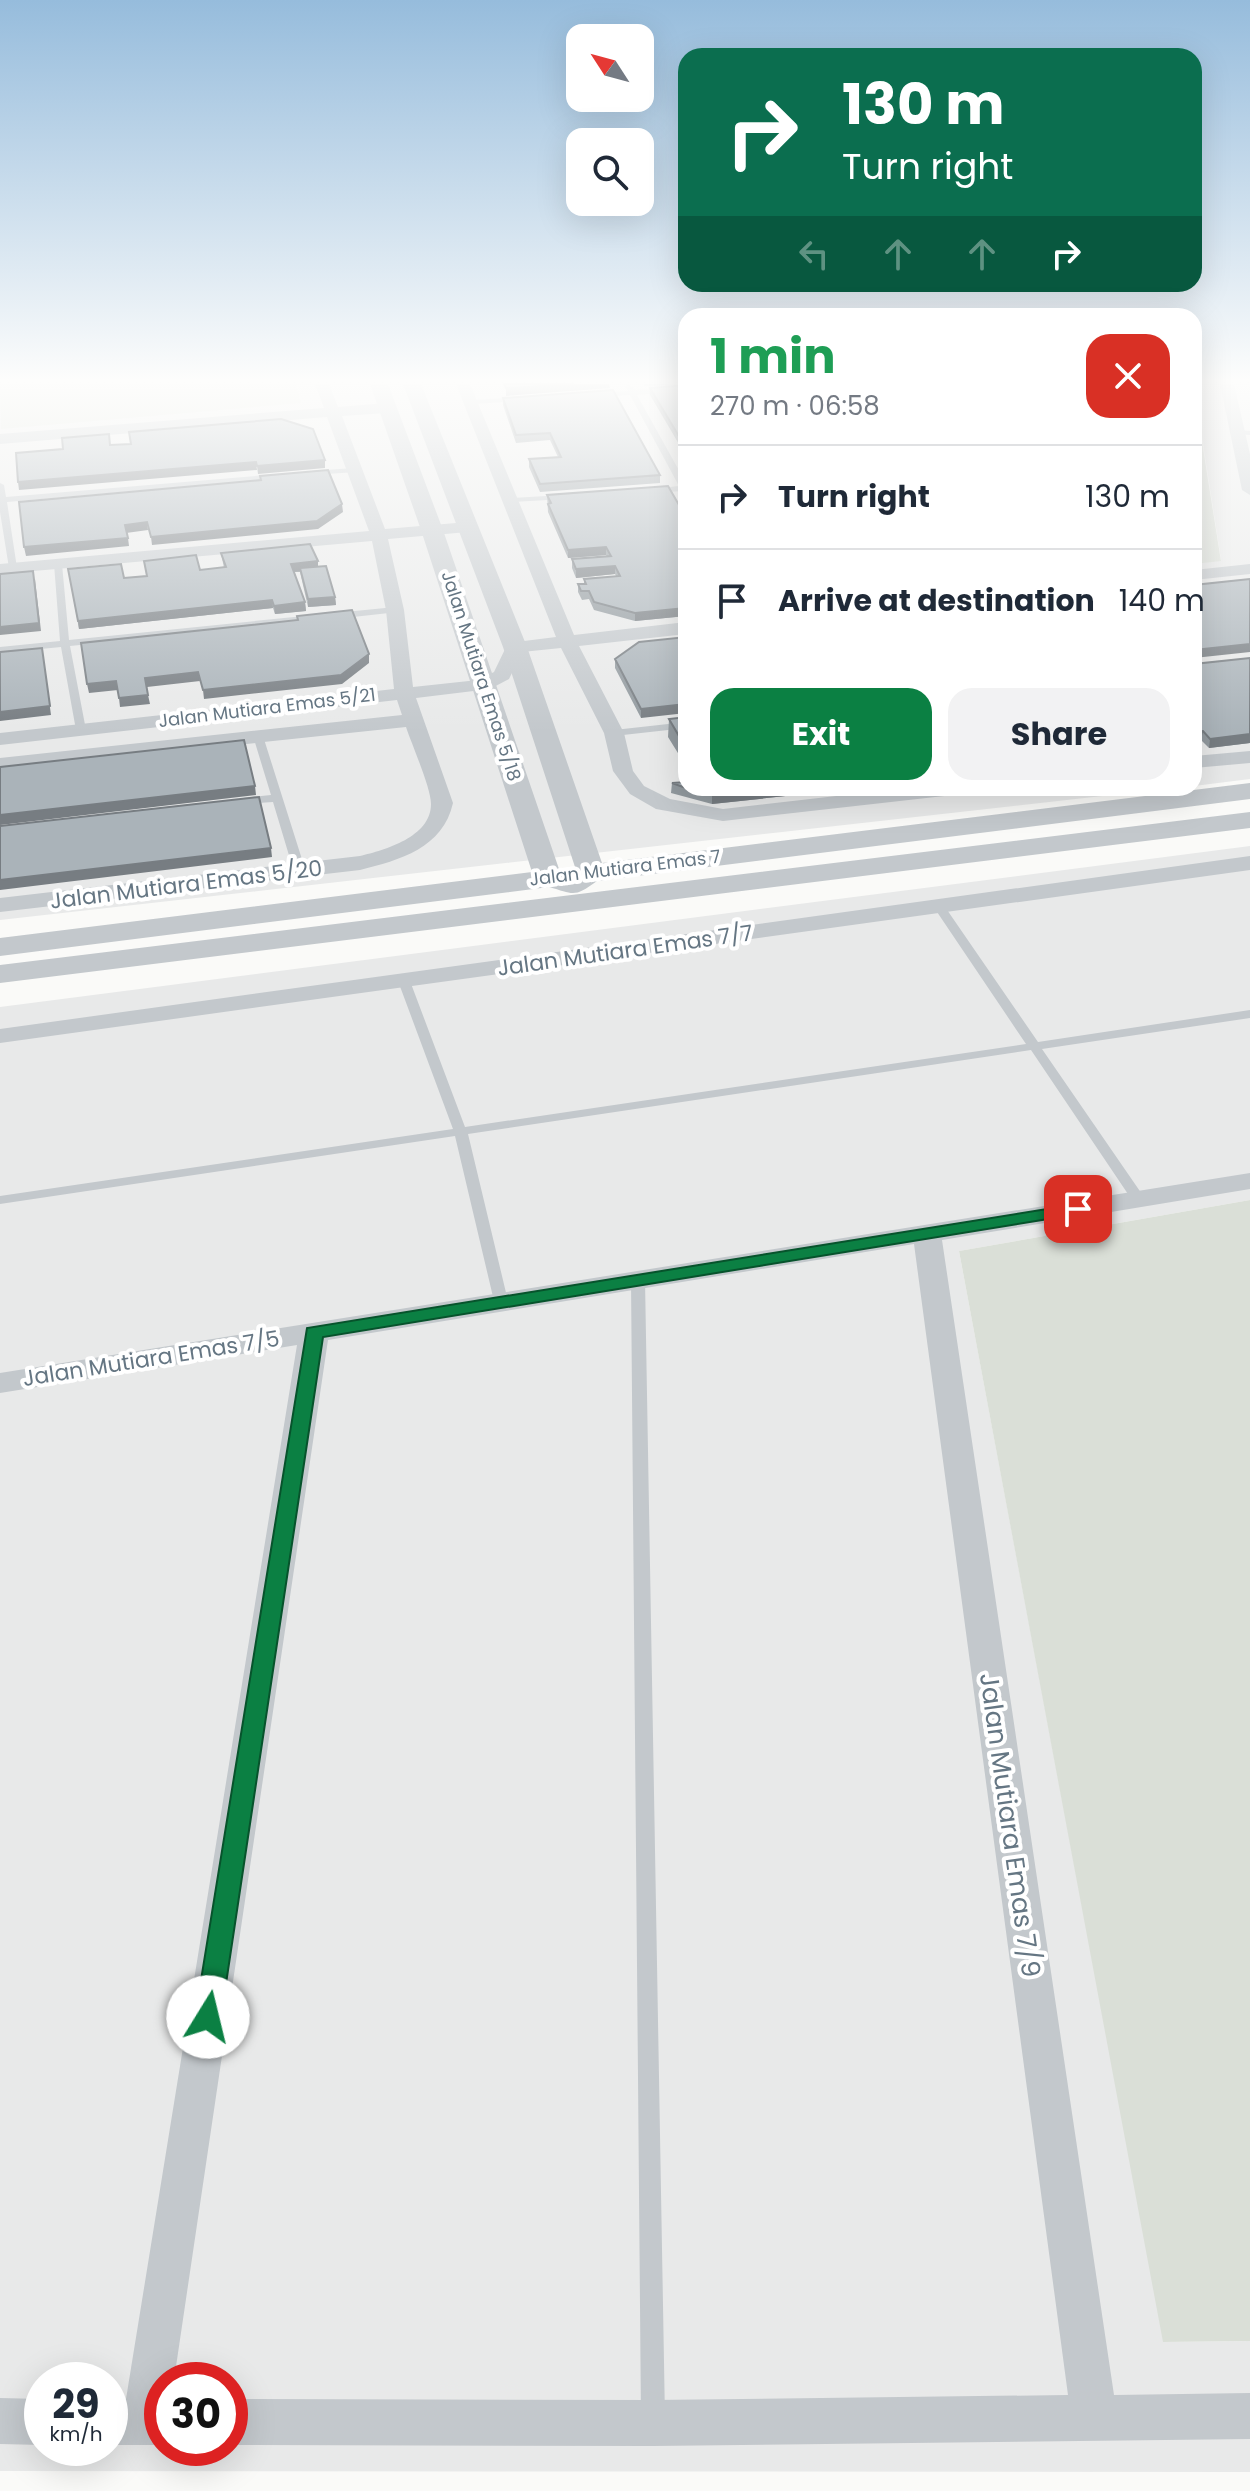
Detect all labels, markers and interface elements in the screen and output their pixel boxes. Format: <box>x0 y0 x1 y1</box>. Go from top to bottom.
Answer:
north arrow <box>566 24 654 112</box>
map controls <box>566 24 654 216</box>
text: 130 m <box>842 65 1005 144</box>
icon: right <box>710 80 814 184</box>
button: search <box>566 128 654 216</box>
text: Turn right <box>842 141 1013 192</box>
icon: left <box>792 232 836 276</box>
icon: ahead <box>876 232 920 276</box>
icon: ahead <box>960 232 1004 276</box>
icon: right <box>1044 232 1088 276</box>
text: 1 min <box>710 323 836 390</box>
button: close <box>1086 334 1170 418</box>
text: 270 m · 06:58 <box>710 388 880 424</box>
icon: right <box>710 475 754 519</box>
text: Turn right <box>778 475 930 518</box>
text: 130 m <box>1085 475 1170 518</box>
street label: Jalan Mutiara Emas 5/18 <box>436 568 527 784</box>
icon: arrive <box>710 579 754 623</box>
text: Arrive at destination <box>778 579 1095 622</box>
text: 140 m <box>1119 579 1205 622</box>
street label: Jalan Mutiara Emas 5/21 <box>157 682 377 733</box>
button: Exit <box>710 688 932 780</box>
button: Share <box>948 688 1170 780</box>
street label: Jalan Mutiara Emas 7 <box>528 843 722 892</box>
street label: Jalan Mutiara Emas 5/20 <box>48 852 324 917</box>
street label: Jalan Mutiara Emas 7/7 <box>495 917 755 984</box>
pin <box>1044 1175 1112 1243</box>
icon: arrive <box>1056 1187 1100 1231</box>
street label: Jalan Mutiara Emas 7/5 <box>20 1323 282 1394</box>
street label: Jalan Mutiara Emas 7/9 <box>971 1671 1049 1979</box>
position arrow <box>166 1975 250 2059</box>
speed limit sign: 30 <box>144 2362 248 2466</box>
text: 29 <box>52 2376 100 2432</box>
text: km/h <box>49 2420 103 2448</box>

